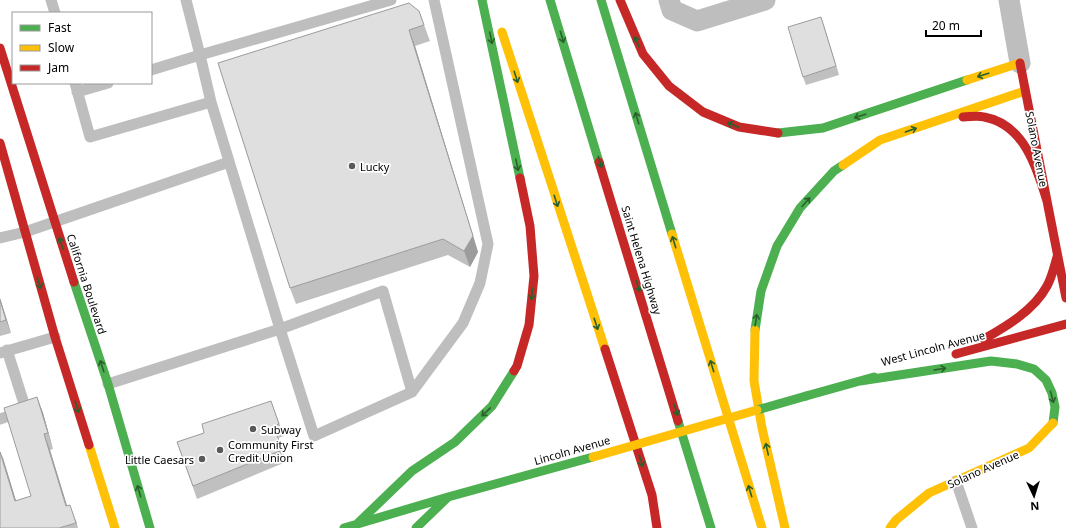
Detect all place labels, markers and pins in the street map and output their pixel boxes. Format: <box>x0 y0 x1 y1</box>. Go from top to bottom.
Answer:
place label: Lucky <box>360 159 390 174</box>
marker: Lucky <box>347 161 357 171</box>
place label: Subway <box>261 422 301 437</box>
marker: Subway <box>248 424 258 434</box>
place label: Community First Credit Union <box>228 437 313 465</box>
marker: Community First Credit Union <box>215 445 225 455</box>
place label: Little Caesars <box>125 452 194 467</box>
marker: Little Caesars <box>197 454 207 464</box>

